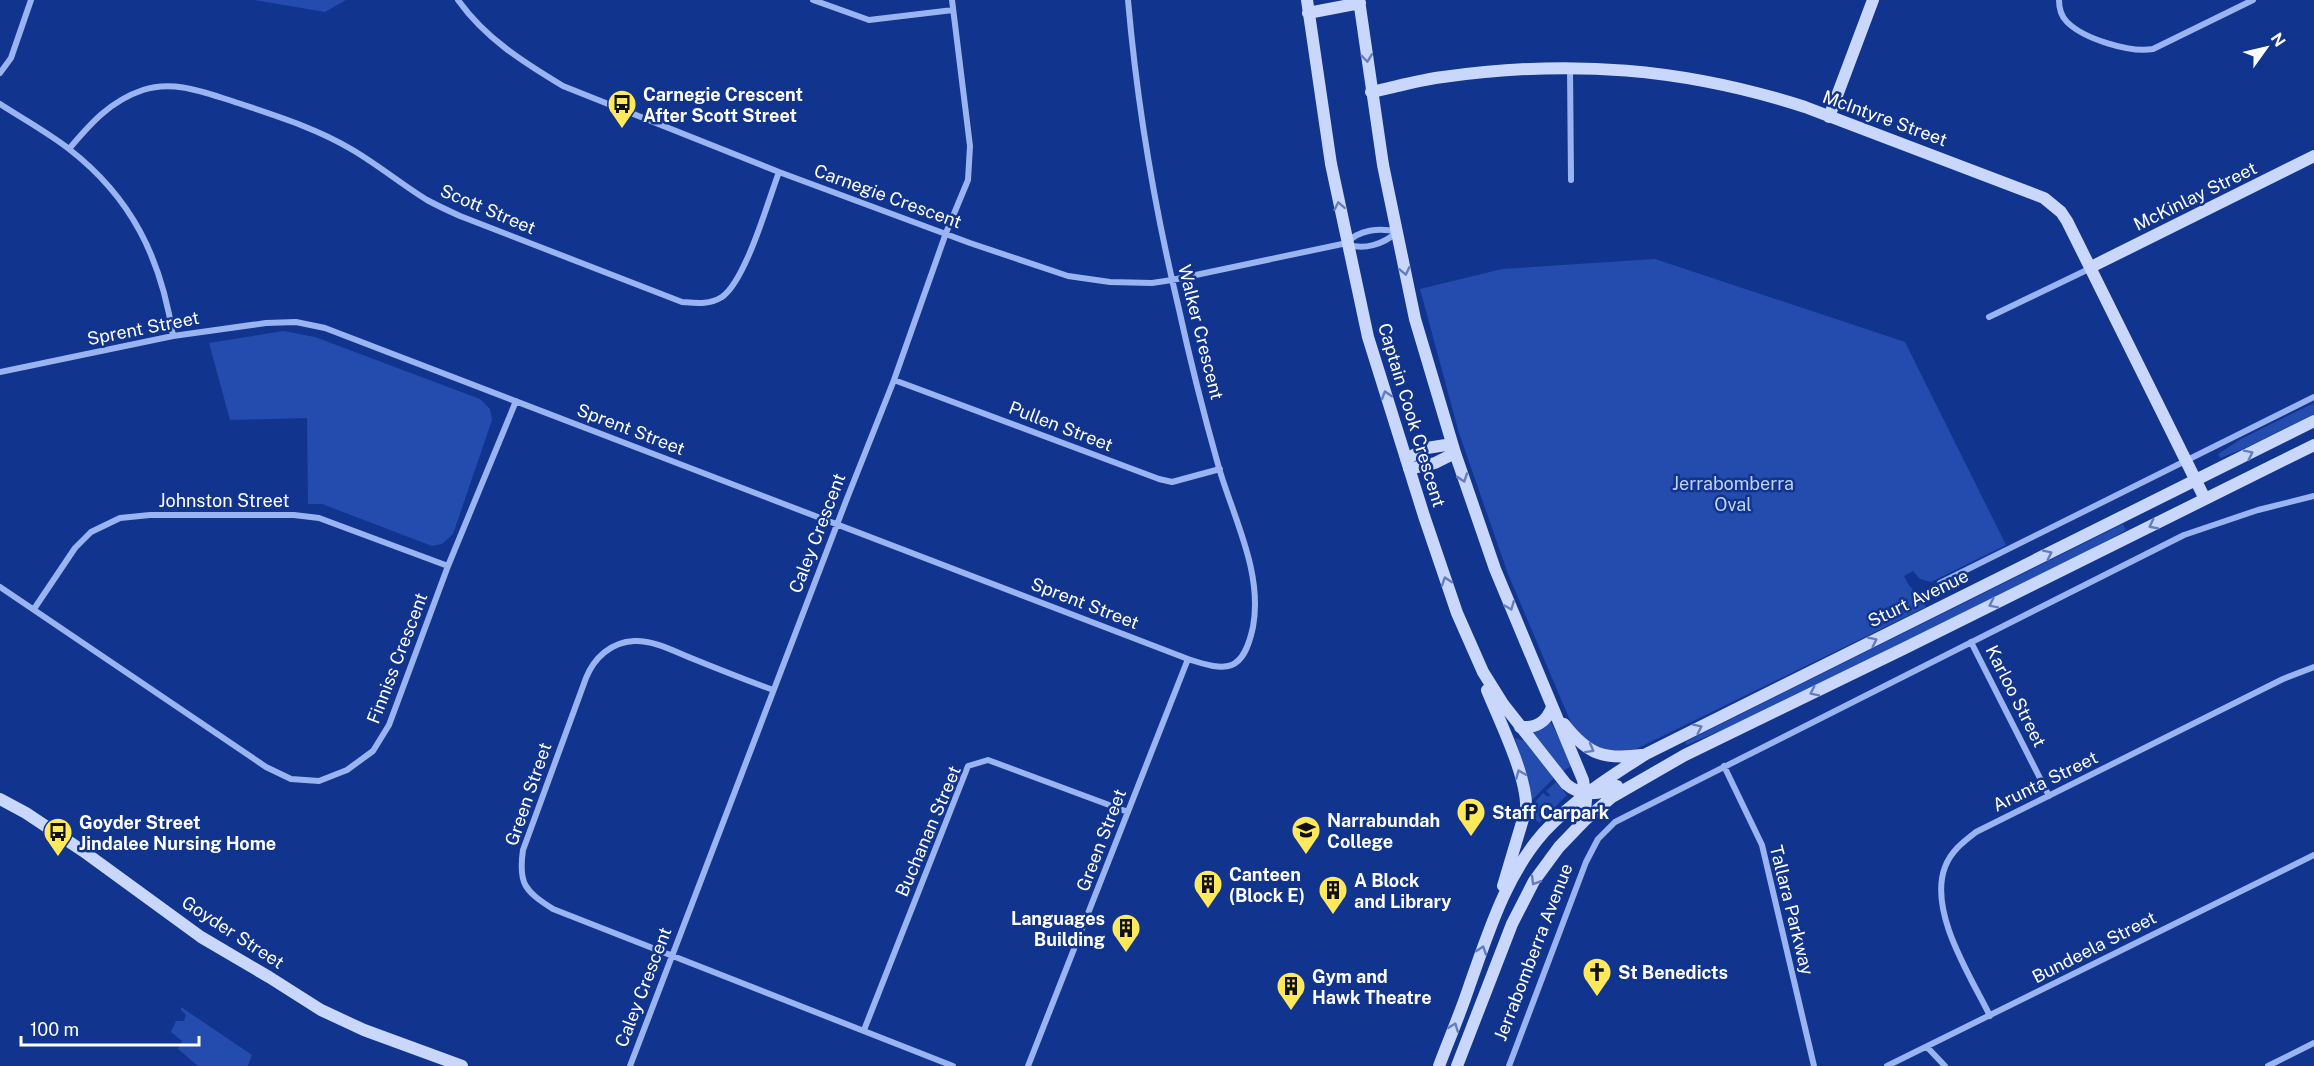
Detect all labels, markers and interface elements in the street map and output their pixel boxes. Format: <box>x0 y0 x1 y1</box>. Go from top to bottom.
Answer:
north arrow <box>2236 18 2296 78</box>
text: N <box>2267 29 2289 50</box>
one-way arrow <box>1360 53 1372 63</box>
place label: Carnegie Crescent After Scott Street <box>643 84 803 126</box>
street label: McIntyre Street <box>1820 86 1950 150</box>
bus stop icon: Carnegie Crescent After Scott Street <box>606 88 638 130</box>
street label: McKinlay Street <box>2130 157 2260 235</box>
street label: Carnegie Crescent <box>811 160 965 232</box>
street label: Scott Street <box>437 179 539 239</box>
one-way arrow <box>1333 202 1346 212</box>
street label: Walker Crescent <box>1174 262 1228 402</box>
one-way arrow <box>1398 265 1411 275</box>
street label: Sprent Street <box>85 307 201 349</box>
street label: Captain Cook Crescent <box>1374 320 1450 510</box>
one-way arrow <box>1381 390 1393 401</box>
street label: Pullen Street <box>1006 397 1116 455</box>
street label: Sprent Street <box>574 399 688 459</box>
one-way arrow <box>2242 450 2253 461</box>
street label: Caley Crescent <box>784 470 850 596</box>
one-way arrow <box>1456 472 1469 483</box>
park label: Jerrabomberra Oval <box>1672 473 1794 515</box>
street label: Johnston Street <box>158 490 290 511</box>
one-way arrow <box>2148 517 2159 529</box>
one-way arrow <box>2041 550 2052 561</box>
street label: Sturt Avenue <box>1864 565 1972 631</box>
street label: Sprent Street <box>1028 573 1142 633</box>
one-way arrow <box>1440 576 1453 587</box>
street label: Finniss Crescent <box>362 590 432 726</box>
one-way arrow <box>1989 597 2000 609</box>
one-way arrow <box>1503 600 1515 611</box>
one-way arrow <box>1867 637 1877 648</box>
street label: Karloo Street <box>1981 642 2051 750</box>
one-way arrow <box>1810 684 1821 696</box>
one-way arrow <box>1692 724 1703 735</box>
street label: Green Street <box>501 740 555 848</box>
one-way arrow <box>1584 742 1594 753</box>
street label: Arunta Street <box>1989 747 2101 815</box>
street label: Buchanan Street <box>891 762 965 900</box>
one-way arrow <box>1515 769 1527 780</box>
street label: Green Street <box>1072 786 1130 894</box>
parking icon: Staff Carpark <box>1455 796 1487 838</box>
place label: Staff Carpark <box>1492 802 1610 823</box>
place label: Narrabundah College <box>1327 810 1440 852</box>
place label: Goyder Street Jindalee Nursing Home <box>79 812 276 854</box>
school or university icon: Narrabundah College <box>1290 814 1322 856</box>
bus stop icon: Goyder Street Jindalee Nursing Home <box>42 816 74 858</box>
street label: Tallara Parkway <box>1766 843 1818 977</box>
street label: Jerrabomberra Avenue <box>1489 860 1577 1044</box>
place label: Canteen (Block E) <box>1229 864 1305 906</box>
building icon: Canteen (Block E) <box>1192 868 1224 910</box>
place label: A Block and Library <box>1354 870 1451 912</box>
building icon: A Block and Library <box>1317 874 1349 916</box>
one-way arrow <box>1530 875 1542 885</box>
street label: Goyder Street <box>178 891 288 973</box>
street label: Bundeela Street <box>2028 907 2160 987</box>
place label: Languages Building <box>1011 908 1105 950</box>
building icon: Languages Building <box>1110 912 1142 954</box>
street label: Caley Crescent <box>610 924 676 1050</box>
one-way arrow <box>1475 945 1488 956</box>
church icon: St Benedicts <box>1581 956 1613 998</box>
place label: St Benedicts <box>1618 962 1728 983</box>
place label: Gym and Hawk Theatre <box>1312 966 1432 1008</box>
building icon: Gym and Hawk Theatre <box>1275 970 1307 1012</box>
scale bar <box>21 1009 200 1047</box>
text: 100 m <box>30 1019 79 1040</box>
one-way arrow <box>1447 1022 1459 1033</box>

